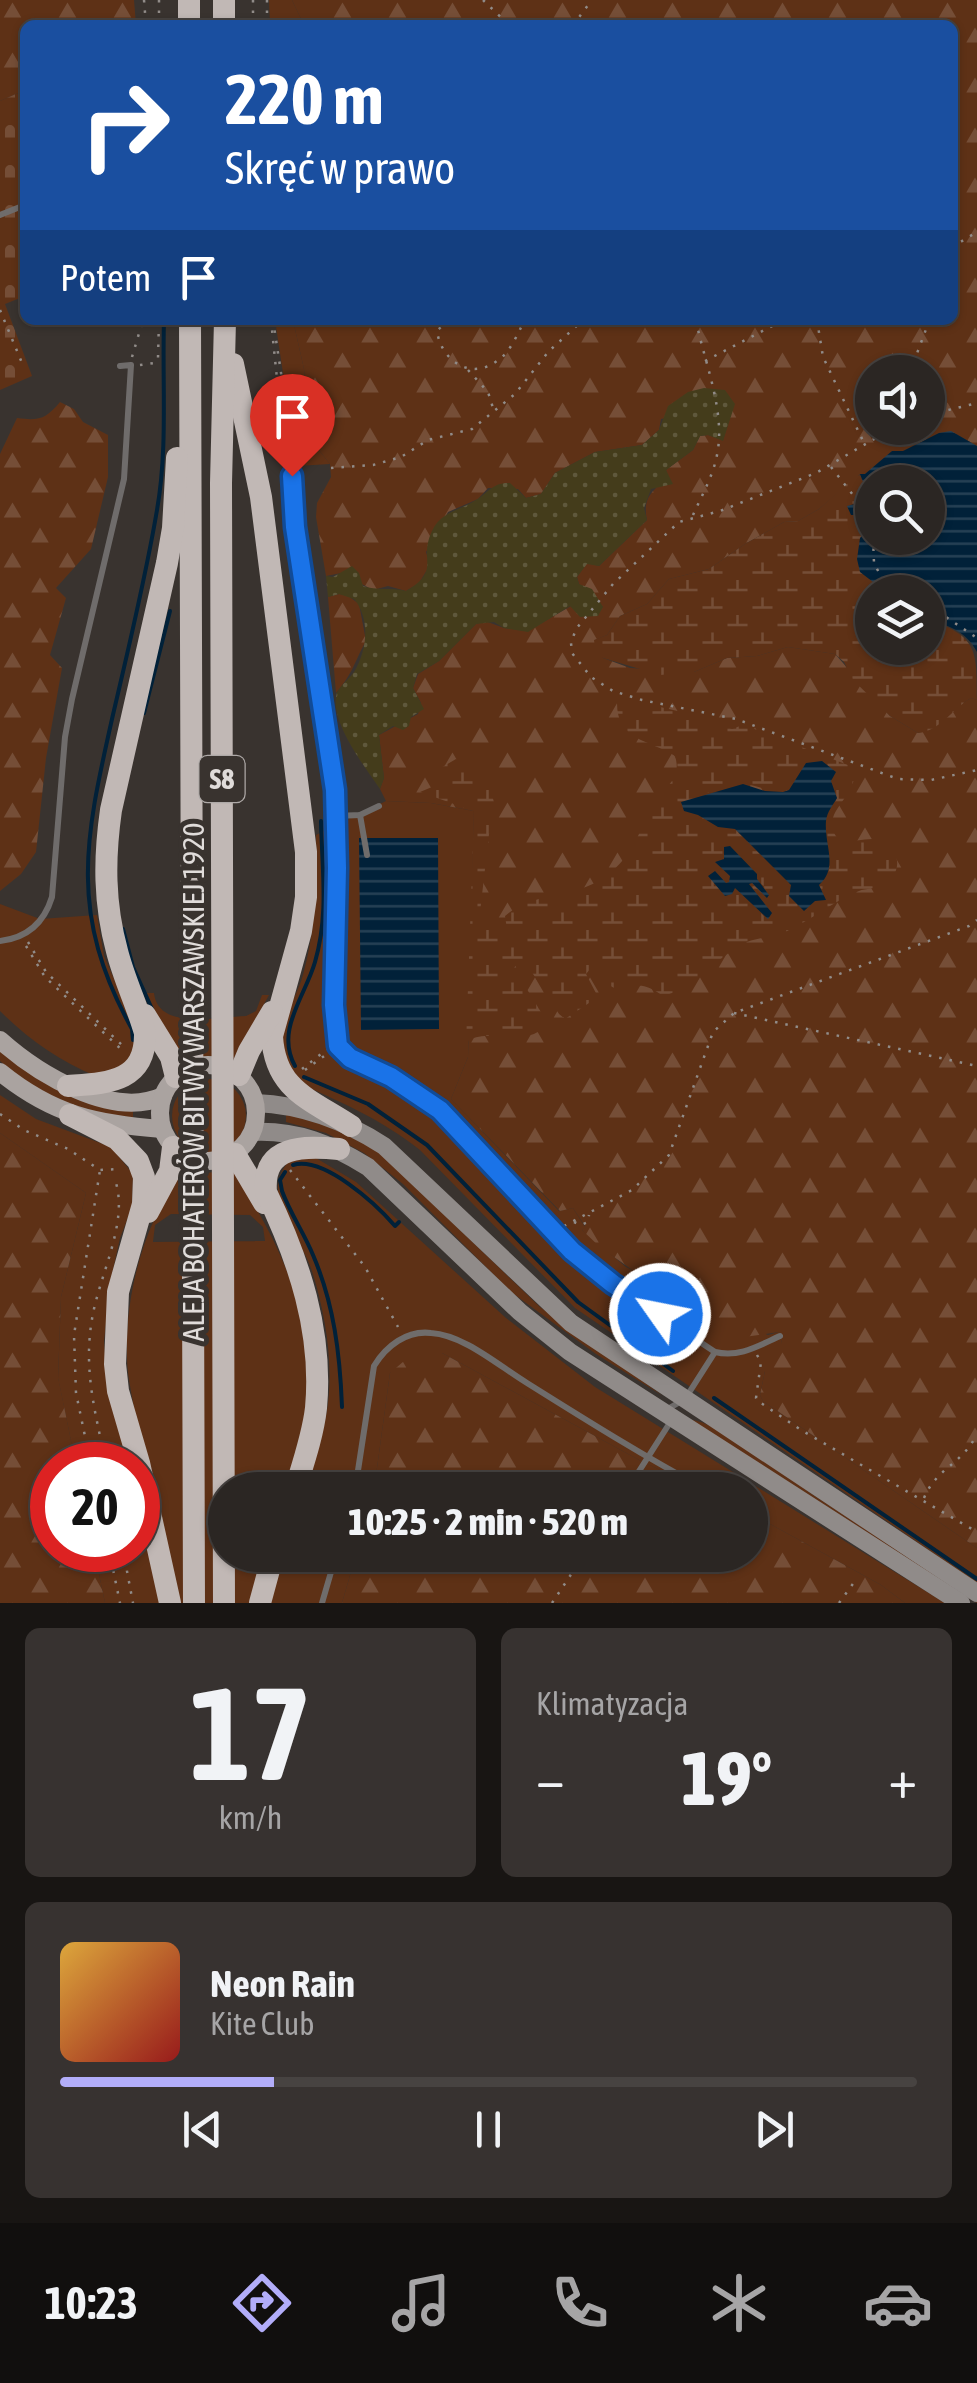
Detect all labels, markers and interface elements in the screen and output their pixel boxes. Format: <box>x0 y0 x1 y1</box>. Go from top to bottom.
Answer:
text: 220 m <box>225 59 384 139</box>
icon: right <box>60 60 190 190</box>
text: Skręć w prawo <box>225 142 455 194</box>
icon: arrive <box>171 250 226 305</box>
text: Potem <box>60 256 151 299</box>
map controls <box>855 355 945 665</box>
button: sound <box>855 355 945 445</box>
pin <box>250 374 335 477</box>
icon: arrive <box>265 389 320 444</box>
button: search <box>855 465 945 555</box>
button: layers <box>855 575 945 665</box>
road number: S8 <box>200 756 244 802</box>
street label: ALEJA BOHATERÓW BITWY WARSZAWSKIEJ 1920 <box>176 823 210 1341</box>
position arrow <box>608 1262 712 1366</box>
speed limit sign: 20 <box>30 1442 160 1572</box>
text: 10:25 · 2 min · 520 m <box>348 1500 628 1543</box>
text: 17 <box>189 1659 312 1808</box>
text: Klimatyzacja <box>536 1685 688 1722</box>
text: 19° <box>681 1735 772 1821</box>
text: − <box>536 1747 565 1810</box>
text: + <box>888 1747 917 1810</box>
text: km/h <box>219 1799 282 1836</box>
text: Neon Rain <box>210 1962 355 2005</box>
text: Kite Club <box>210 2005 314 2042</box>
icon: previous <box>175 2102 230 2157</box>
icon: pause <box>461 2102 516 2157</box>
icon: next <box>747 2102 802 2157</box>
icon: directions <box>227 2268 297 2338</box>
icon: music <box>386 2268 456 2338</box>
icon: phone <box>545 2268 615 2338</box>
icon: climate <box>704 2268 774 2338</box>
icon: car <box>863 2268 933 2338</box>
text: 10:23 <box>44 2277 138 2329</box>

